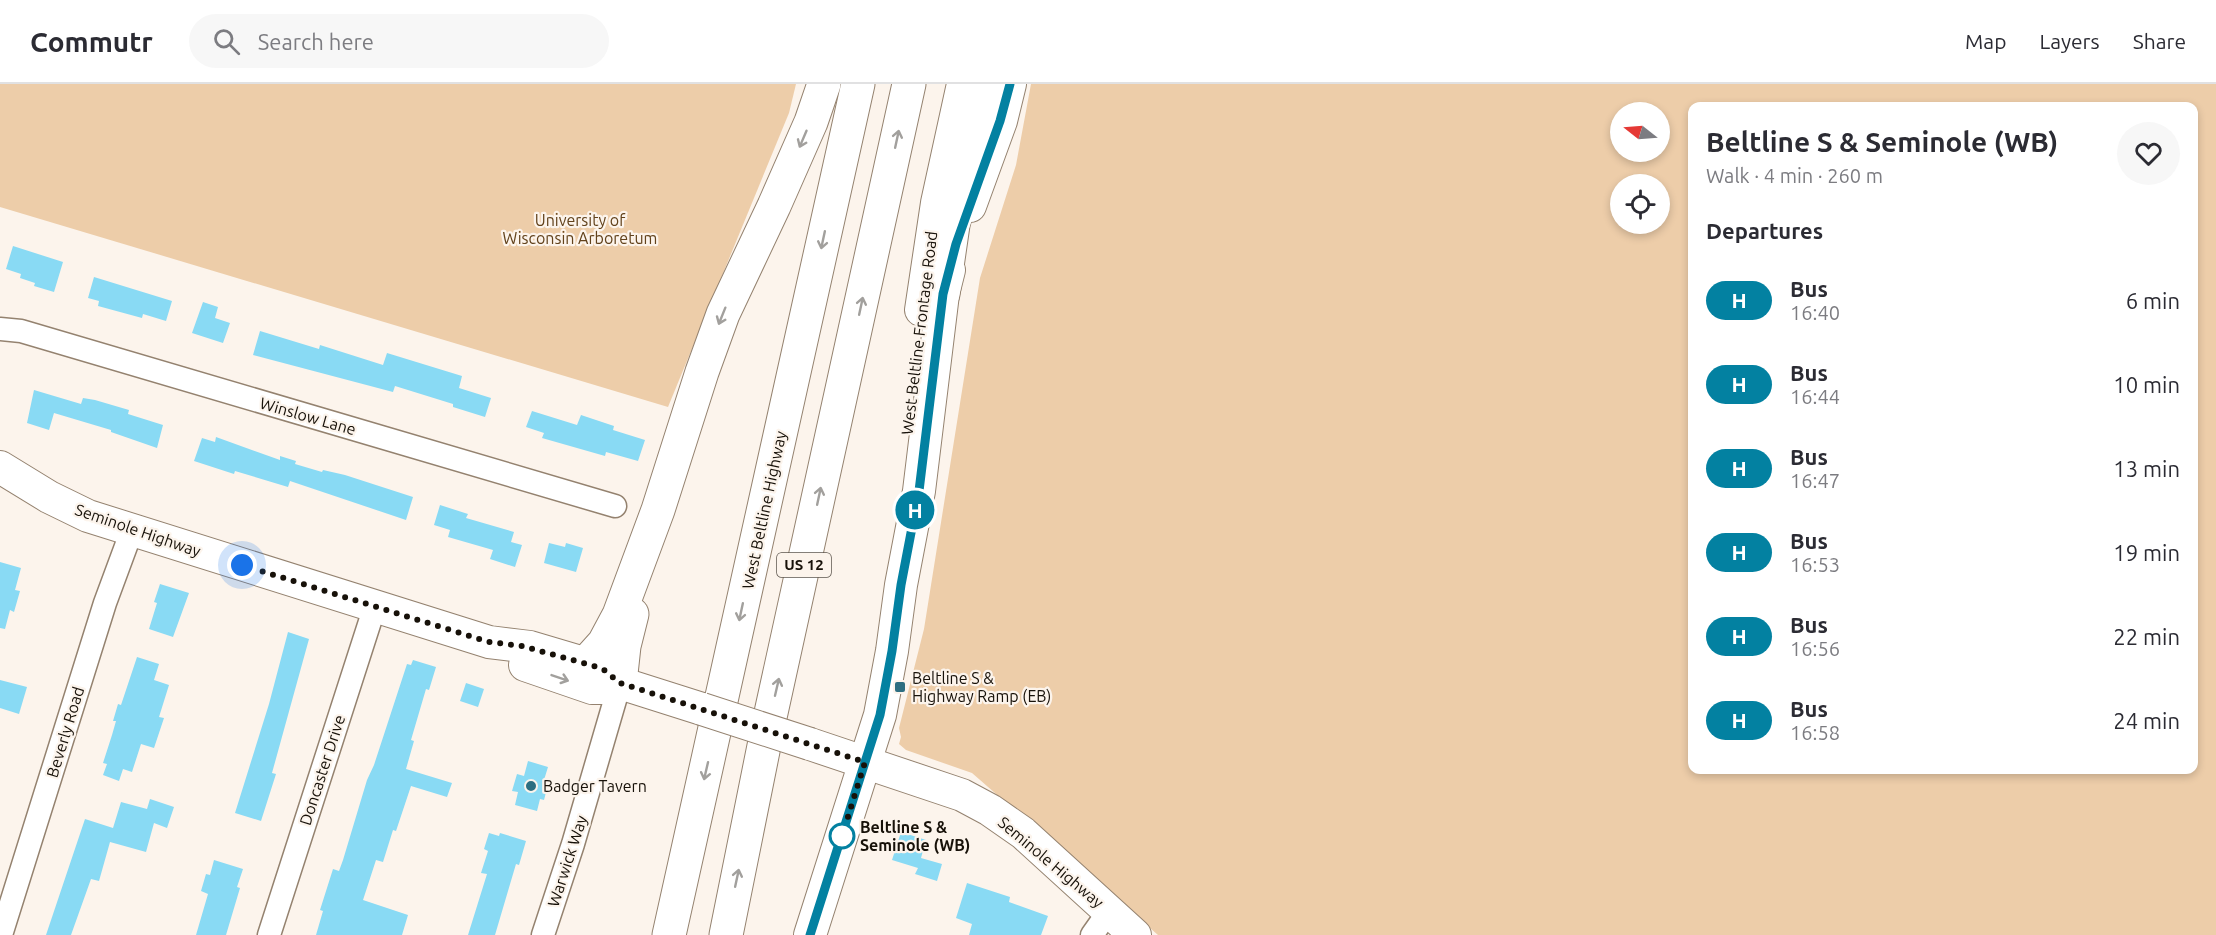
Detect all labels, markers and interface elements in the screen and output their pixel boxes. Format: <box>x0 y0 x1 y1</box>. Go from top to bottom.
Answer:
search box <box>189 14 609 68</box>
icon: search <box>210 25 243 58</box>
text: Commutr <box>30 26 153 57</box>
text: Search here <box>258 29 374 54</box>
text: Map <box>1965 29 2006 53</box>
text: Layers <box>2039 29 2100 53</box>
text: Share <box>2133 29 2186 53</box>
north arrow <box>1610 102 1670 162</box>
map controls <box>1610 102 1670 234</box>
button: heart <box>2117 122 2180 185</box>
text: Beltline S & Seminole (WB) <box>1706 126 2058 157</box>
one-way arrow <box>797 129 808 147</box>
one-way arrow <box>892 130 903 149</box>
text: Walk · 4 min · 260 m <box>1706 164 1883 187</box>
button: locate <box>1610 174 1670 234</box>
park label: University of Wisconsin Arboretum <box>503 211 657 247</box>
text: Departures <box>1706 218 1823 243</box>
one-way arrow <box>817 230 829 249</box>
street label: West Beltline Frontage Road <box>898 230 940 436</box>
text: Bus <box>1790 276 1828 301</box>
text: H <box>1731 288 1747 312</box>
text: 6 min <box>2126 288 2180 313</box>
one-way arrow <box>856 297 867 316</box>
text: 16:40 <box>1790 301 1840 324</box>
one-way arrow <box>716 306 727 325</box>
text: Bus <box>1790 360 1828 385</box>
text: H <box>1731 372 1747 396</box>
text: 10 min <box>2113 372 2180 397</box>
text: 16:44 <box>1790 385 1840 408</box>
street label: Winslow Lane <box>258 394 358 438</box>
street label: West Beltline Highway <box>738 429 790 591</box>
text: Bus <box>1790 444 1828 469</box>
text: H <box>1731 456 1747 480</box>
text: 13 min <box>2113 456 2180 481</box>
text: 16:47 <box>1790 469 1840 492</box>
one-way arrow <box>814 487 826 506</box>
line badge: H <box>896 490 934 530</box>
text: H <box>907 498 923 522</box>
street label: Seminole Highway <box>73 500 203 560</box>
text: Bus <box>1790 528 1828 553</box>
text: H <box>1731 540 1747 564</box>
text: 19 min <box>2113 540 2180 565</box>
your location <box>227 550 257 580</box>
road number: US 12 <box>777 553 831 577</box>
text: 16:53 <box>1790 553 1840 576</box>
one-way arrow <box>735 602 746 621</box>
text: Bus <box>1790 612 1828 637</box>
text: H <box>1731 624 1747 648</box>
text: 22 min <box>2113 624 2180 649</box>
text: 16:56 <box>1790 637 1840 660</box>
place label: Beltline S & Highway Ramp (EB) <box>912 669 1051 706</box>
one-way arrow <box>550 674 569 685</box>
one-way arrow <box>772 678 783 697</box>
marker: Beltline S & Highway Ramp (EB) <box>893 680 907 694</box>
street label: Beverly Road <box>43 684 87 780</box>
text: Bus <box>1790 696 1828 721</box>
text: H <box>1731 708 1747 732</box>
text: 24 min <box>2113 708 2180 733</box>
street label: Doncaster Drive <box>296 713 348 827</box>
text: 16:58 <box>1790 721 1840 744</box>
one-way arrow <box>700 760 711 780</box>
place label: Badger Tavern <box>543 777 647 795</box>
marker: Badger Tavern <box>524 779 538 793</box>
street label: Warwick Way <box>544 813 590 909</box>
street label: Seminole Highway <box>995 813 1107 911</box>
place label: Beltline S & Seminole (WB) <box>860 818 970 855</box>
marker: Beltline S & Seminole (WB) <box>829 823 855 849</box>
one-way arrow <box>732 868 743 888</box>

